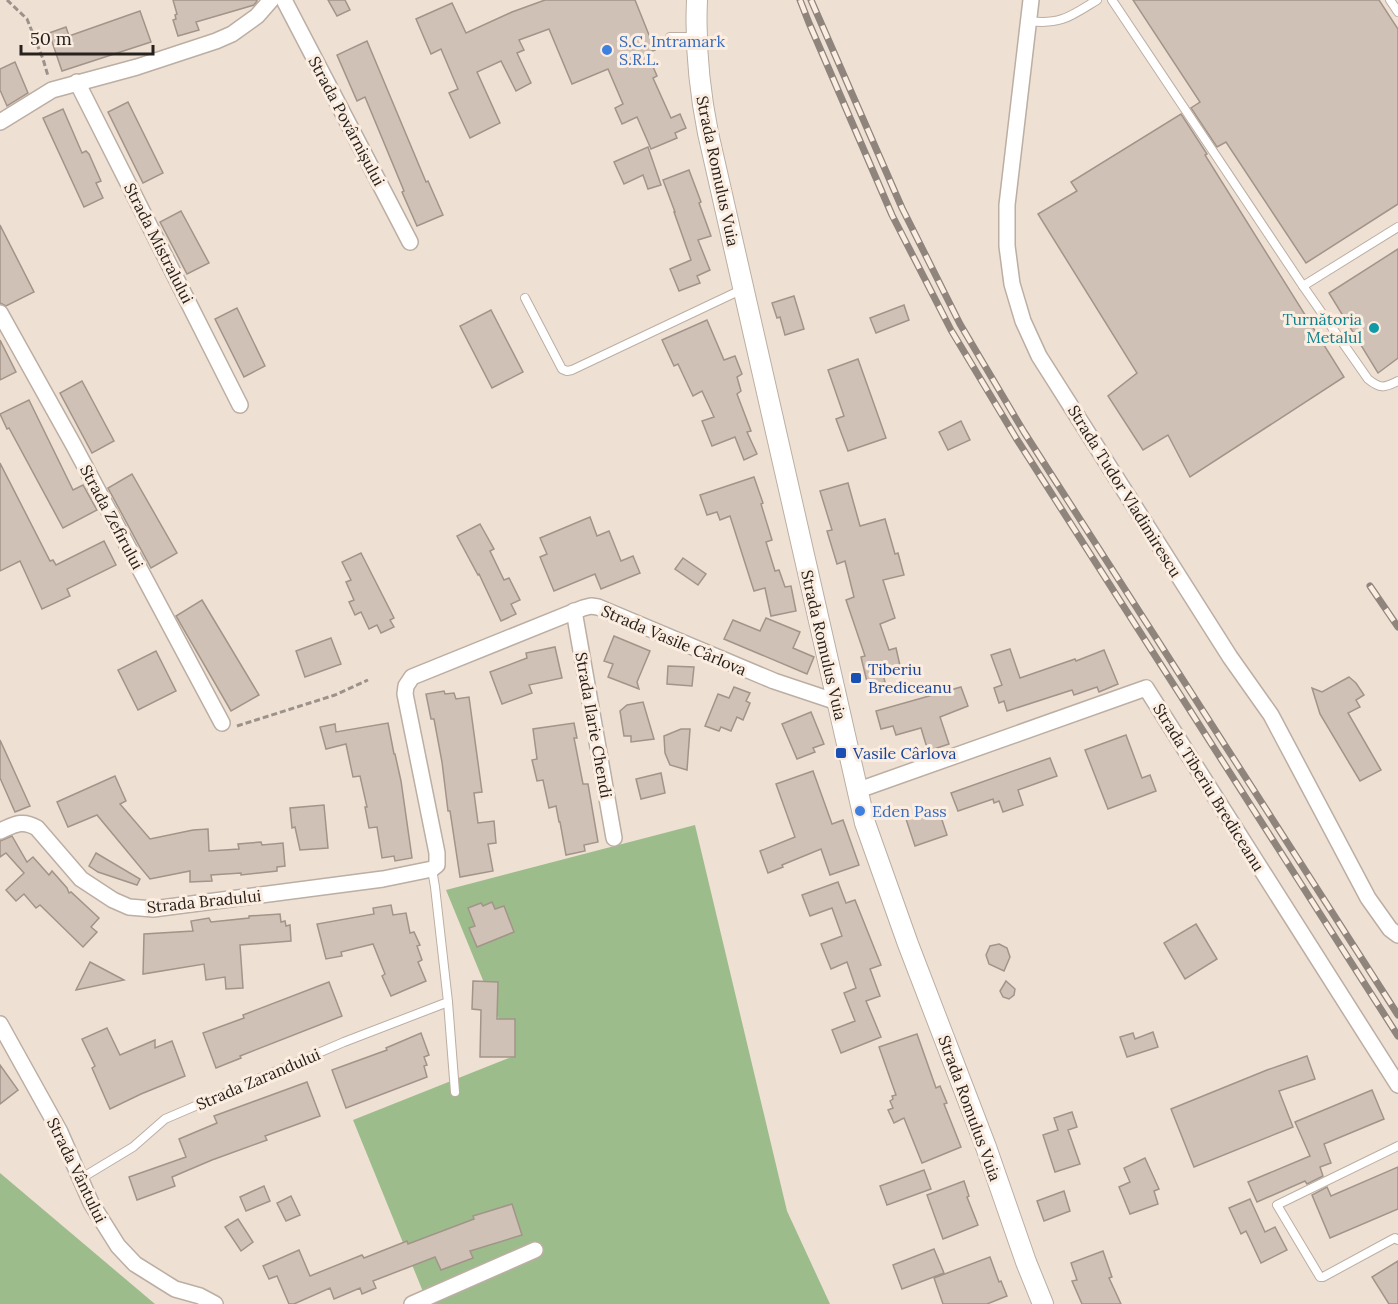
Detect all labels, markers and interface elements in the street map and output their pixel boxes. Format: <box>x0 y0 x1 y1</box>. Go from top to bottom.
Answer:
scale bar <box>21 18 153 56</box>
text: 50 m <box>30 27 72 50</box>
place label: S.C. Intramark S.R.L. <box>619 31 725 69</box>
marker: S.C. Intramark S.R.L. <box>600 43 614 57</box>
street label: Strada Povârnișului <box>304 53 390 189</box>
street label: Strada Romulus Vuia <box>692 94 744 248</box>
street label: Strada Mistralului <box>120 179 198 307</box>
place label: Turnătoria Metalul <box>1282 309 1362 347</box>
marker: Turnătoria Metalul <box>1367 321 1381 335</box>
street label: Strada Tudor Vladimirescu <box>1064 401 1186 581</box>
street label: Strada Zefirului <box>76 461 148 573</box>
street label: Strada Romulus Vuia <box>797 568 851 722</box>
street label: Strada Vasile Cârlova <box>598 600 750 680</box>
street label: Strada Ilarie Chendi <box>571 650 617 800</box>
place label: Tiberiu Brediceanu <box>868 659 952 697</box>
marker: Tiberiu Brediceanu <box>849 671 863 685</box>
street label: Strada Tiberiu Brediceanu <box>1149 699 1269 875</box>
place label: Vasile Cârlova <box>852 743 957 763</box>
marker: Vasile Cârlova <box>834 746 848 760</box>
place label: Eden Pass <box>872 801 947 821</box>
marker: Eden Pass <box>853 804 867 818</box>
street label: Strada Bradului <box>146 885 262 917</box>
street label: Strada Romulus Vuia <box>934 1032 1006 1184</box>
street label: Strada Zarandului <box>193 1044 323 1114</box>
street label: Strada Vântului <box>43 1114 111 1226</box>

